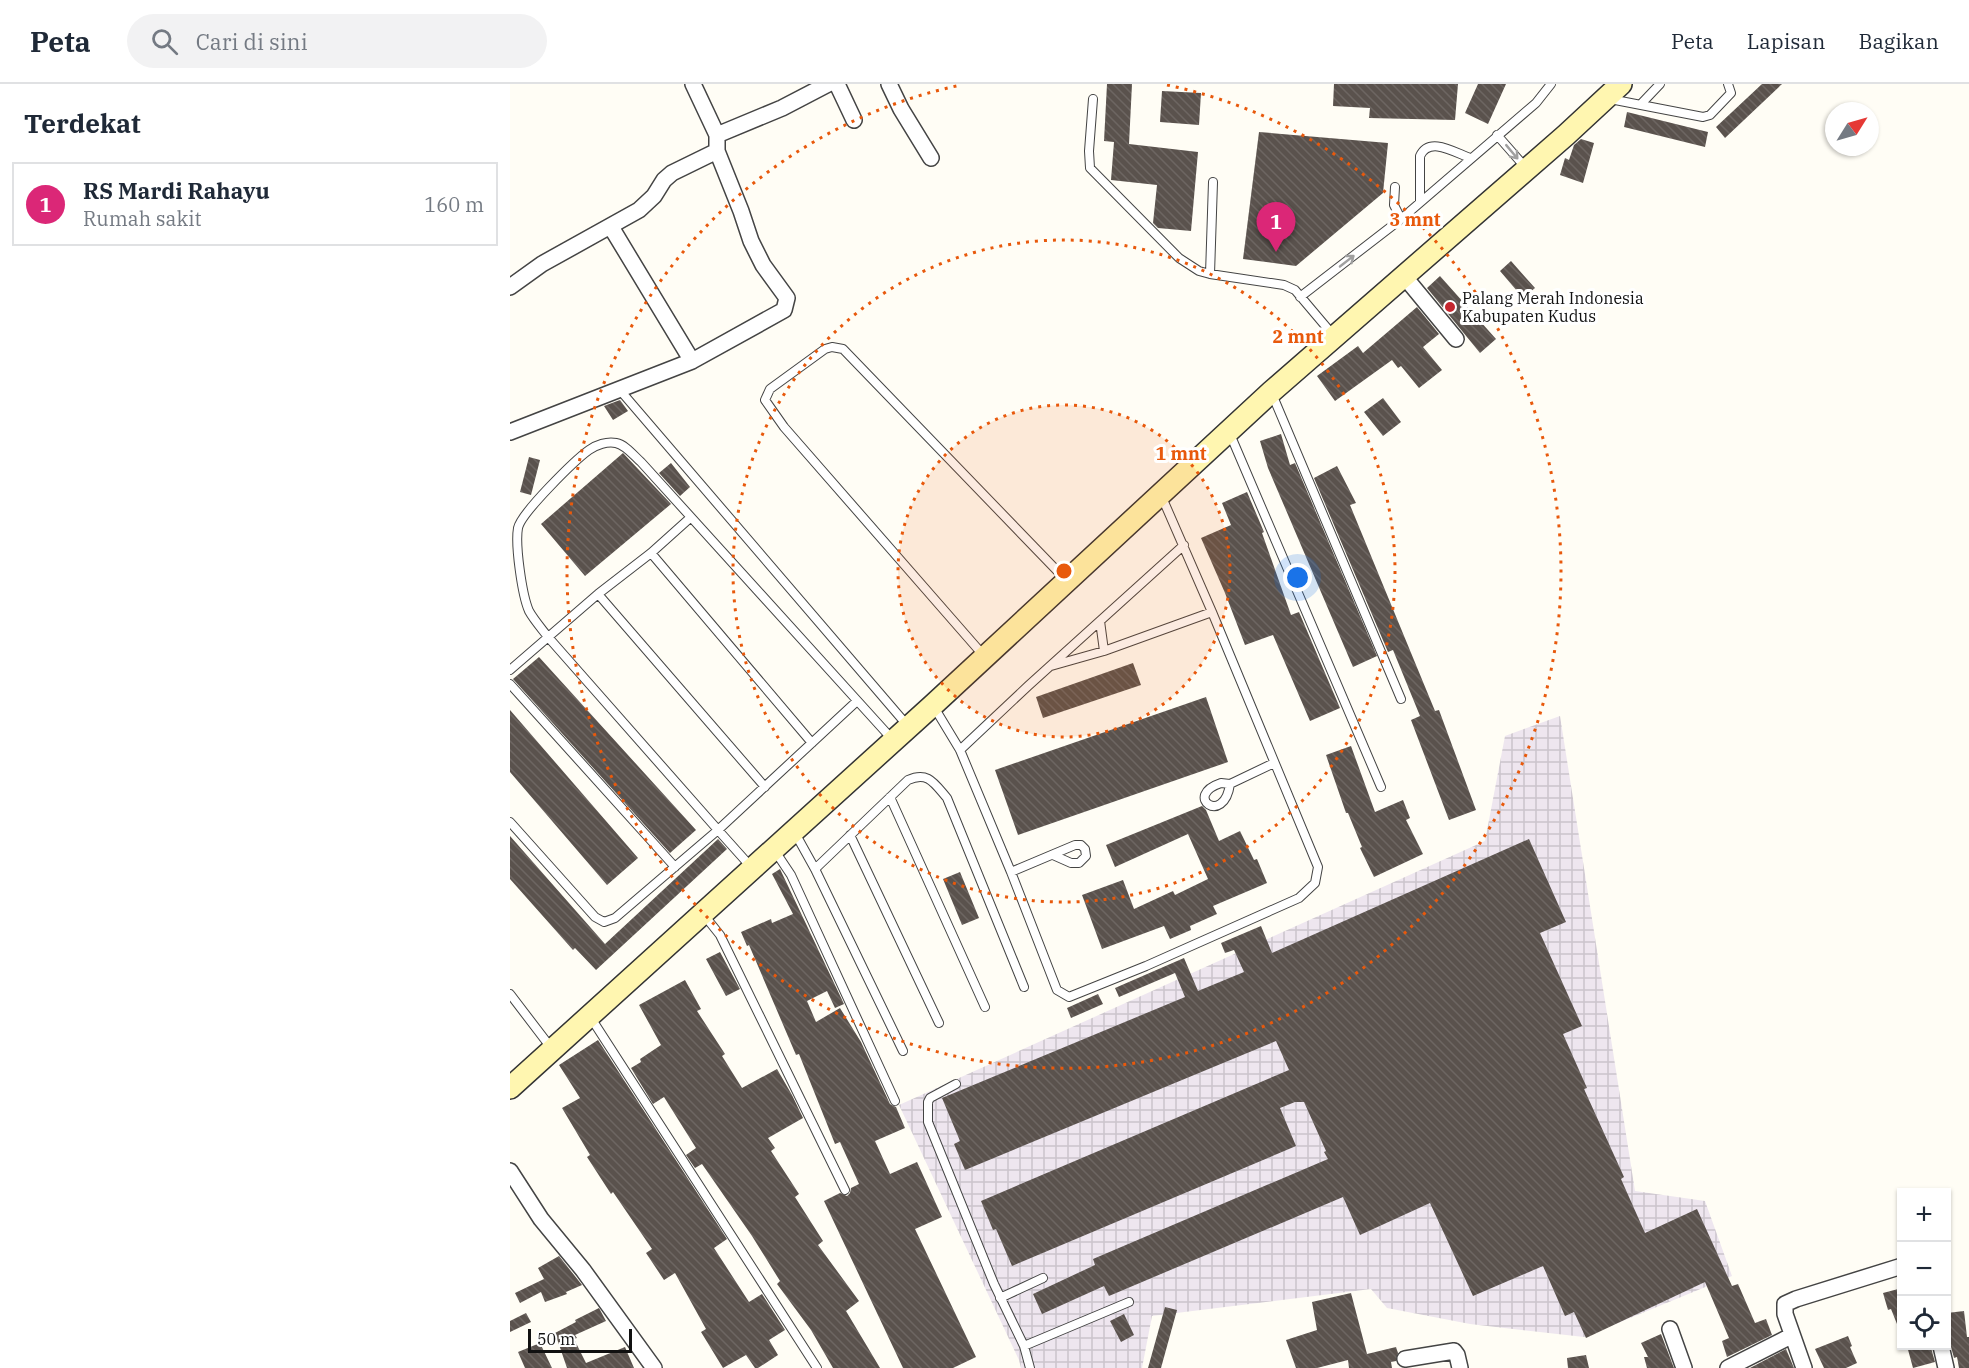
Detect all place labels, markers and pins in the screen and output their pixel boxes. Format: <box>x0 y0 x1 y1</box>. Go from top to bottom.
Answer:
pin: 1 <box>1256 202 1296 252</box>
place label: Palang Merah Indonesia Kabupaten Kudus <box>1462 288 1644 326</box>
marker: Palang Merah Indonesia Kabupaten Kudus <box>1443 300 1457 314</box>
centre of rings <box>1054 561 1074 581</box>

